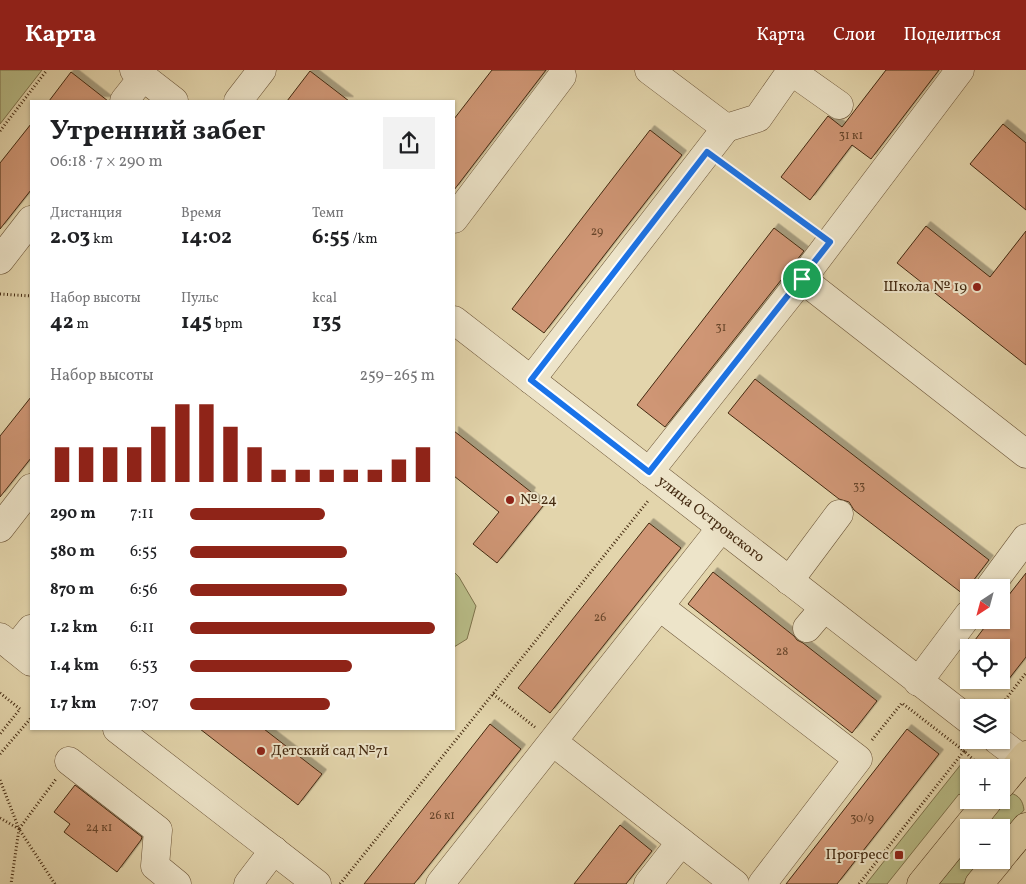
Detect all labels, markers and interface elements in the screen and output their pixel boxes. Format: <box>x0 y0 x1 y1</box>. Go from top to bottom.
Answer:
text: Карта <box>25 18 96 52</box>
text: Карта <box>757 23 805 48</box>
text: Слои <box>833 23 875 48</box>
text: Поделиться <box>903 23 1001 48</box>
text: Утренний забег <box>50 112 265 151</box>
button: share <box>383 117 435 169</box>
house number: 31 к1 <box>839 128 863 144</box>
text: 06:18 · 7 × 290 m <box>50 151 163 173</box>
text: Дистанция <box>50 204 122 223</box>
text: Время <box>181 204 221 223</box>
text: Темп <box>312 204 344 223</box>
text: 2.03 <box>50 223 90 252</box>
text: 14:02 <box>181 223 232 252</box>
text: 6:55 <box>312 223 350 252</box>
house number: 29 <box>591 224 603 240</box>
text: km <box>90 230 113 249</box>
text: /km <box>350 230 378 249</box>
pin <box>781 258 823 300</box>
icon: arrive <box>788 265 816 293</box>
place label: Школа № 19 <box>883 277 967 298</box>
marker: Школа № 19 <box>971 281 983 293</box>
text: Набор высоты <box>50 289 141 308</box>
text: Пульс <box>181 289 219 308</box>
text: kcal <box>312 289 337 308</box>
text: 42 <box>50 308 74 337</box>
text: 145 <box>181 308 212 337</box>
text: 135 <box>312 308 341 337</box>
text: m <box>74 315 89 334</box>
text: bpm <box>212 315 243 334</box>
house number: 31 <box>716 320 726 336</box>
text: Набор высоты <box>50 365 154 387</box>
text: 259–265 m <box>359 365 435 387</box>
street label: улица Островского <box>652 471 769 568</box>
house number: 33 <box>853 479 865 495</box>
place label: № 24 <box>520 490 557 511</box>
marker: № 24 <box>504 494 516 506</box>
text: 290 m <box>50 503 96 525</box>
text: 7:11 <box>130 503 154 525</box>
text: 580 m <box>50 541 95 563</box>
text: 6:55 <box>130 541 157 563</box>
text: 870 m <box>50 579 94 601</box>
text: 6:56 <box>130 579 158 601</box>
north arrow <box>960 579 1010 629</box>
map controls <box>960 579 1010 869</box>
house number: 26 <box>594 610 606 626</box>
text: 1.2 km <box>50 617 98 639</box>
text: 6:11 <box>130 617 154 639</box>
button: locate <box>960 639 1010 689</box>
house number: 28 <box>776 644 788 660</box>
text: 1.4 km <box>50 655 99 677</box>
text: 6:53 <box>130 655 158 677</box>
text: 1.7 km <box>50 693 97 715</box>
text: 7:07 <box>130 693 159 715</box>
button: layers <box>960 699 1010 749</box>
place label: Детский сад №71 <box>271 741 389 762</box>
marker: Детский сад №71 <box>255 745 267 757</box>
button: + <box>960 759 1010 809</box>
house number: 26 к1 <box>429 808 455 824</box>
house number: 30/9 <box>850 811 874 827</box>
button: − <box>960 819 1010 869</box>
house number: 24 к1 <box>86 820 112 836</box>
place label: Прогресс <box>826 845 889 866</box>
marker: Прогресс <box>893 849 905 861</box>

